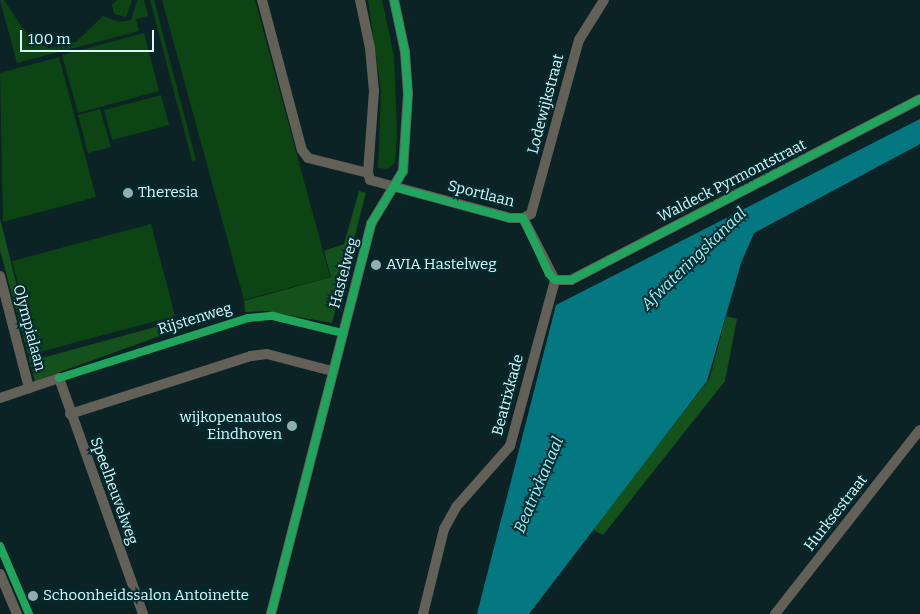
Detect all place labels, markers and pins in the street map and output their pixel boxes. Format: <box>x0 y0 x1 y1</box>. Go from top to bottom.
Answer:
place label: Theresia <box>138 184 198 202</box>
marker: Theresia <box>122 187 134 199</box>
place label: AVIA Hastelweg <box>386 256 497 274</box>
marker: AVIA Hastelweg <box>370 259 382 271</box>
place label: wijkopenautos Eindhoven <box>180 408 282 443</box>
marker: wijkopenautos Eindhoven <box>286 420 298 432</box>
place label: Schoonheidssalon Antoinette <box>43 587 249 605</box>
marker: Schoonheidssalon Antoinette <box>27 590 39 602</box>

